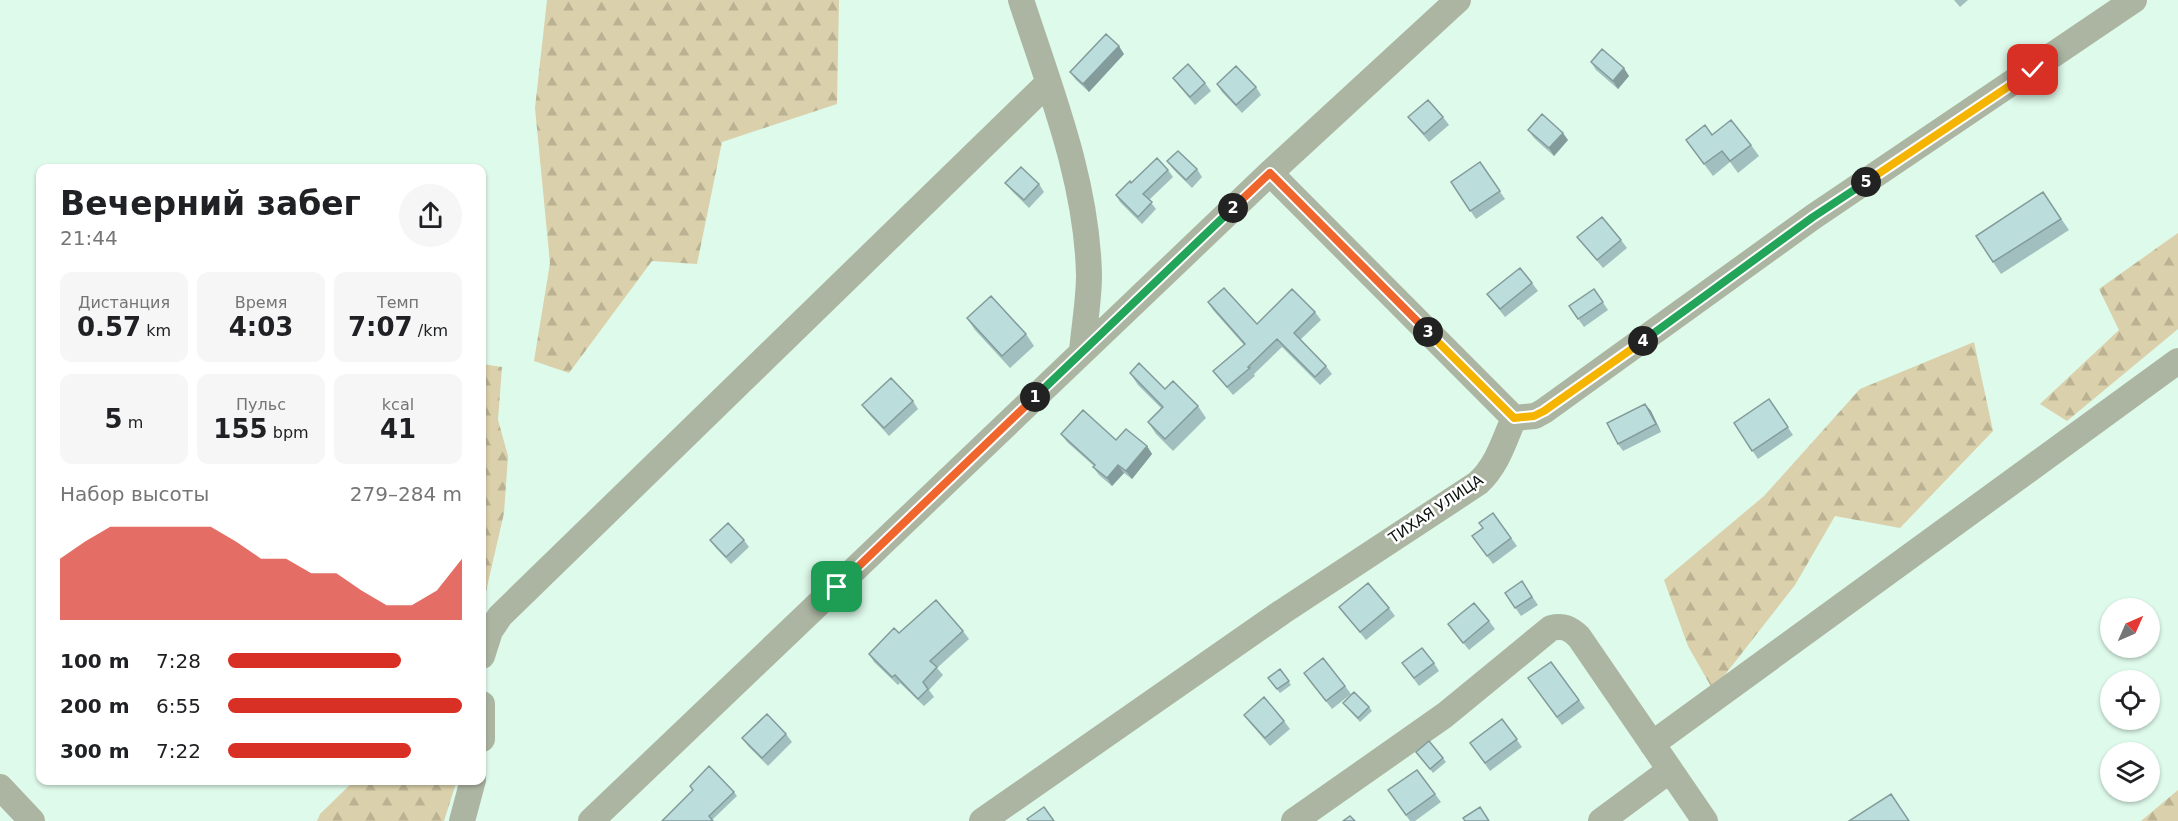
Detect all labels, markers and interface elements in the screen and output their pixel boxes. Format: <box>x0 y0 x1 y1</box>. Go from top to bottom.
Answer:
pin <box>2007 44 2058 95</box>
icon: check <box>2016 53 2049 86</box>
pin: 5 <box>1851 167 1881 197</box>
text: 5 <box>1860 172 1872 191</box>
text: Вечерний забег <box>60 184 361 223</box>
button: share <box>399 184 462 247</box>
pin: 2 <box>1218 193 1248 223</box>
text: 2 <box>1227 198 1239 217</box>
text: 21:44 <box>60 226 118 250</box>
text: Дистанция <box>78 293 170 312</box>
text: Время <box>235 293 287 312</box>
text: Темп <box>377 293 419 312</box>
text: 0.57 <box>77 312 141 342</box>
text: 4:03 <box>229 312 293 342</box>
text: 7:07 <box>348 312 413 342</box>
pin: 3 <box>1413 317 1443 347</box>
text: km <box>141 321 171 340</box>
text: /km <box>413 321 448 340</box>
text: 3 <box>1422 322 1434 341</box>
pin: 4 <box>1628 326 1658 356</box>
text: 4 <box>1637 331 1649 350</box>
pin: 1 <box>1020 382 1050 412</box>
text: 1 <box>1029 387 1041 406</box>
text: Пульс <box>236 395 286 414</box>
text: kcal <box>382 395 414 414</box>
text: 5 <box>105 404 123 434</box>
text: m <box>123 413 143 432</box>
text: 155 <box>213 414 268 444</box>
text: 41 <box>380 414 416 444</box>
text: bpm <box>268 423 309 442</box>
street label: ТИХАЯ УЛИЦА <box>1385 470 1487 548</box>
text: Набор высоты <box>60 482 209 506</box>
text: 279–284 m <box>350 482 462 506</box>
pin <box>811 561 862 612</box>
icon: arrive <box>820 570 853 603</box>
north arrow <box>2100 598 2160 658</box>
map controls <box>2100 598 2160 802</box>
text: 100 m <box>60 649 130 673</box>
text: 7:28 <box>156 649 201 673</box>
button: locate <box>2100 670 2160 730</box>
text: 200 m <box>60 694 130 718</box>
text: 6:55 <box>156 694 201 718</box>
text: 300 m <box>60 739 130 763</box>
text: 7:22 <box>156 739 201 763</box>
button: layers <box>2100 742 2160 802</box>

